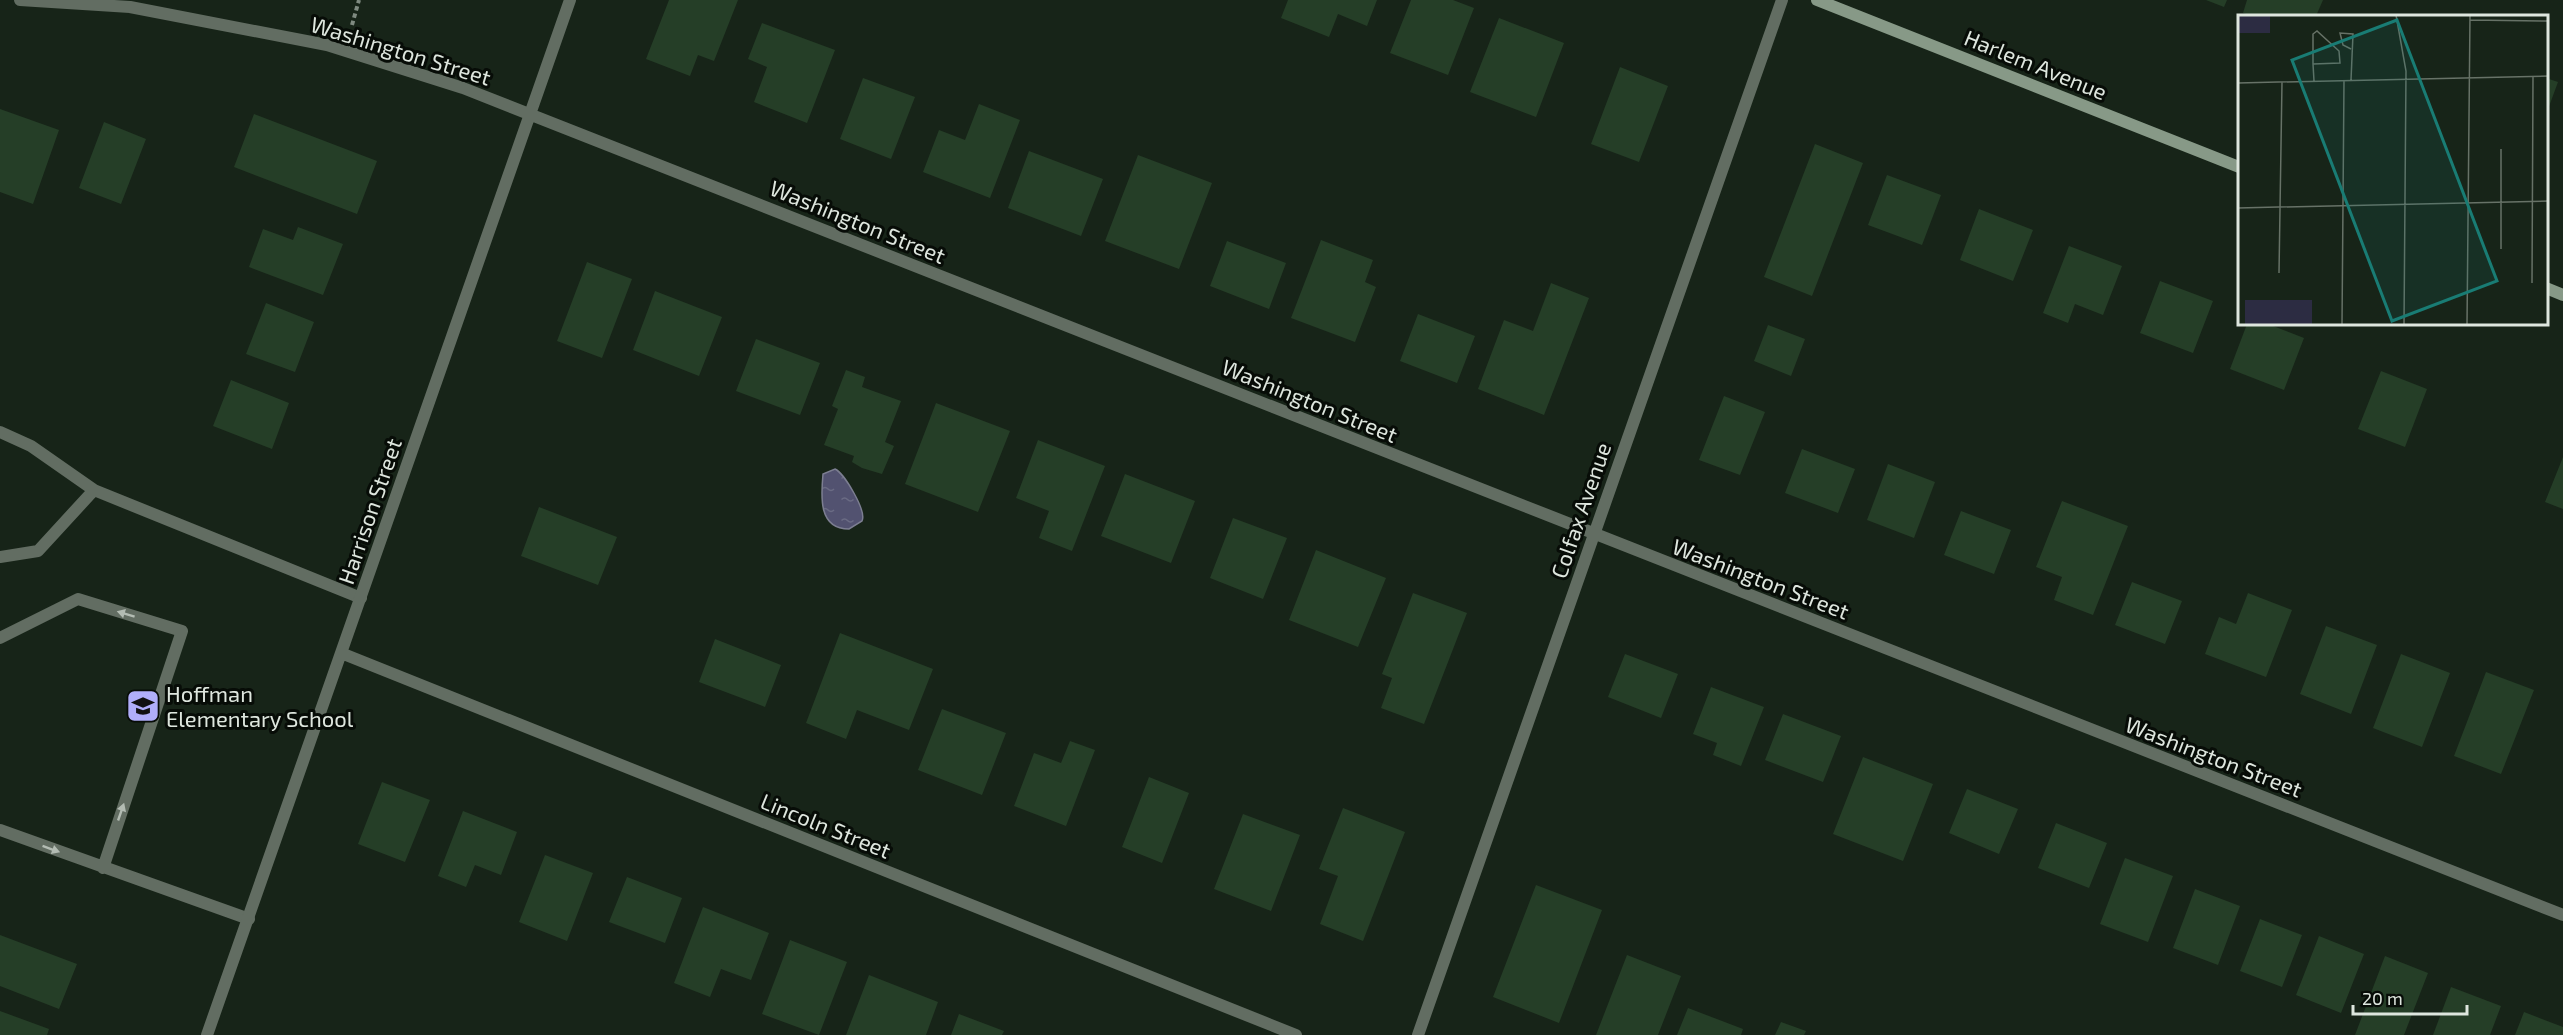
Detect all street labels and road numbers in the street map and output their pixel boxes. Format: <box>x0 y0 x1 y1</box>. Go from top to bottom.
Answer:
street label: Washington Street <box>308 10 494 90</box>
street label: Harlem Avenue <box>1961 24 2111 104</box>
street label: Washington Street <box>767 174 949 268</box>
street label: Washington Street <box>1219 353 1401 447</box>
street label: Harrison Street <box>332 435 406 587</box>
street label: Colfax Avenue <box>1545 439 1615 581</box>
street label: Washington Street <box>1669 532 1853 624</box>
street label: Washington Street <box>2122 710 2306 802</box>
street label: Lincoln Street <box>757 787 895 863</box>

